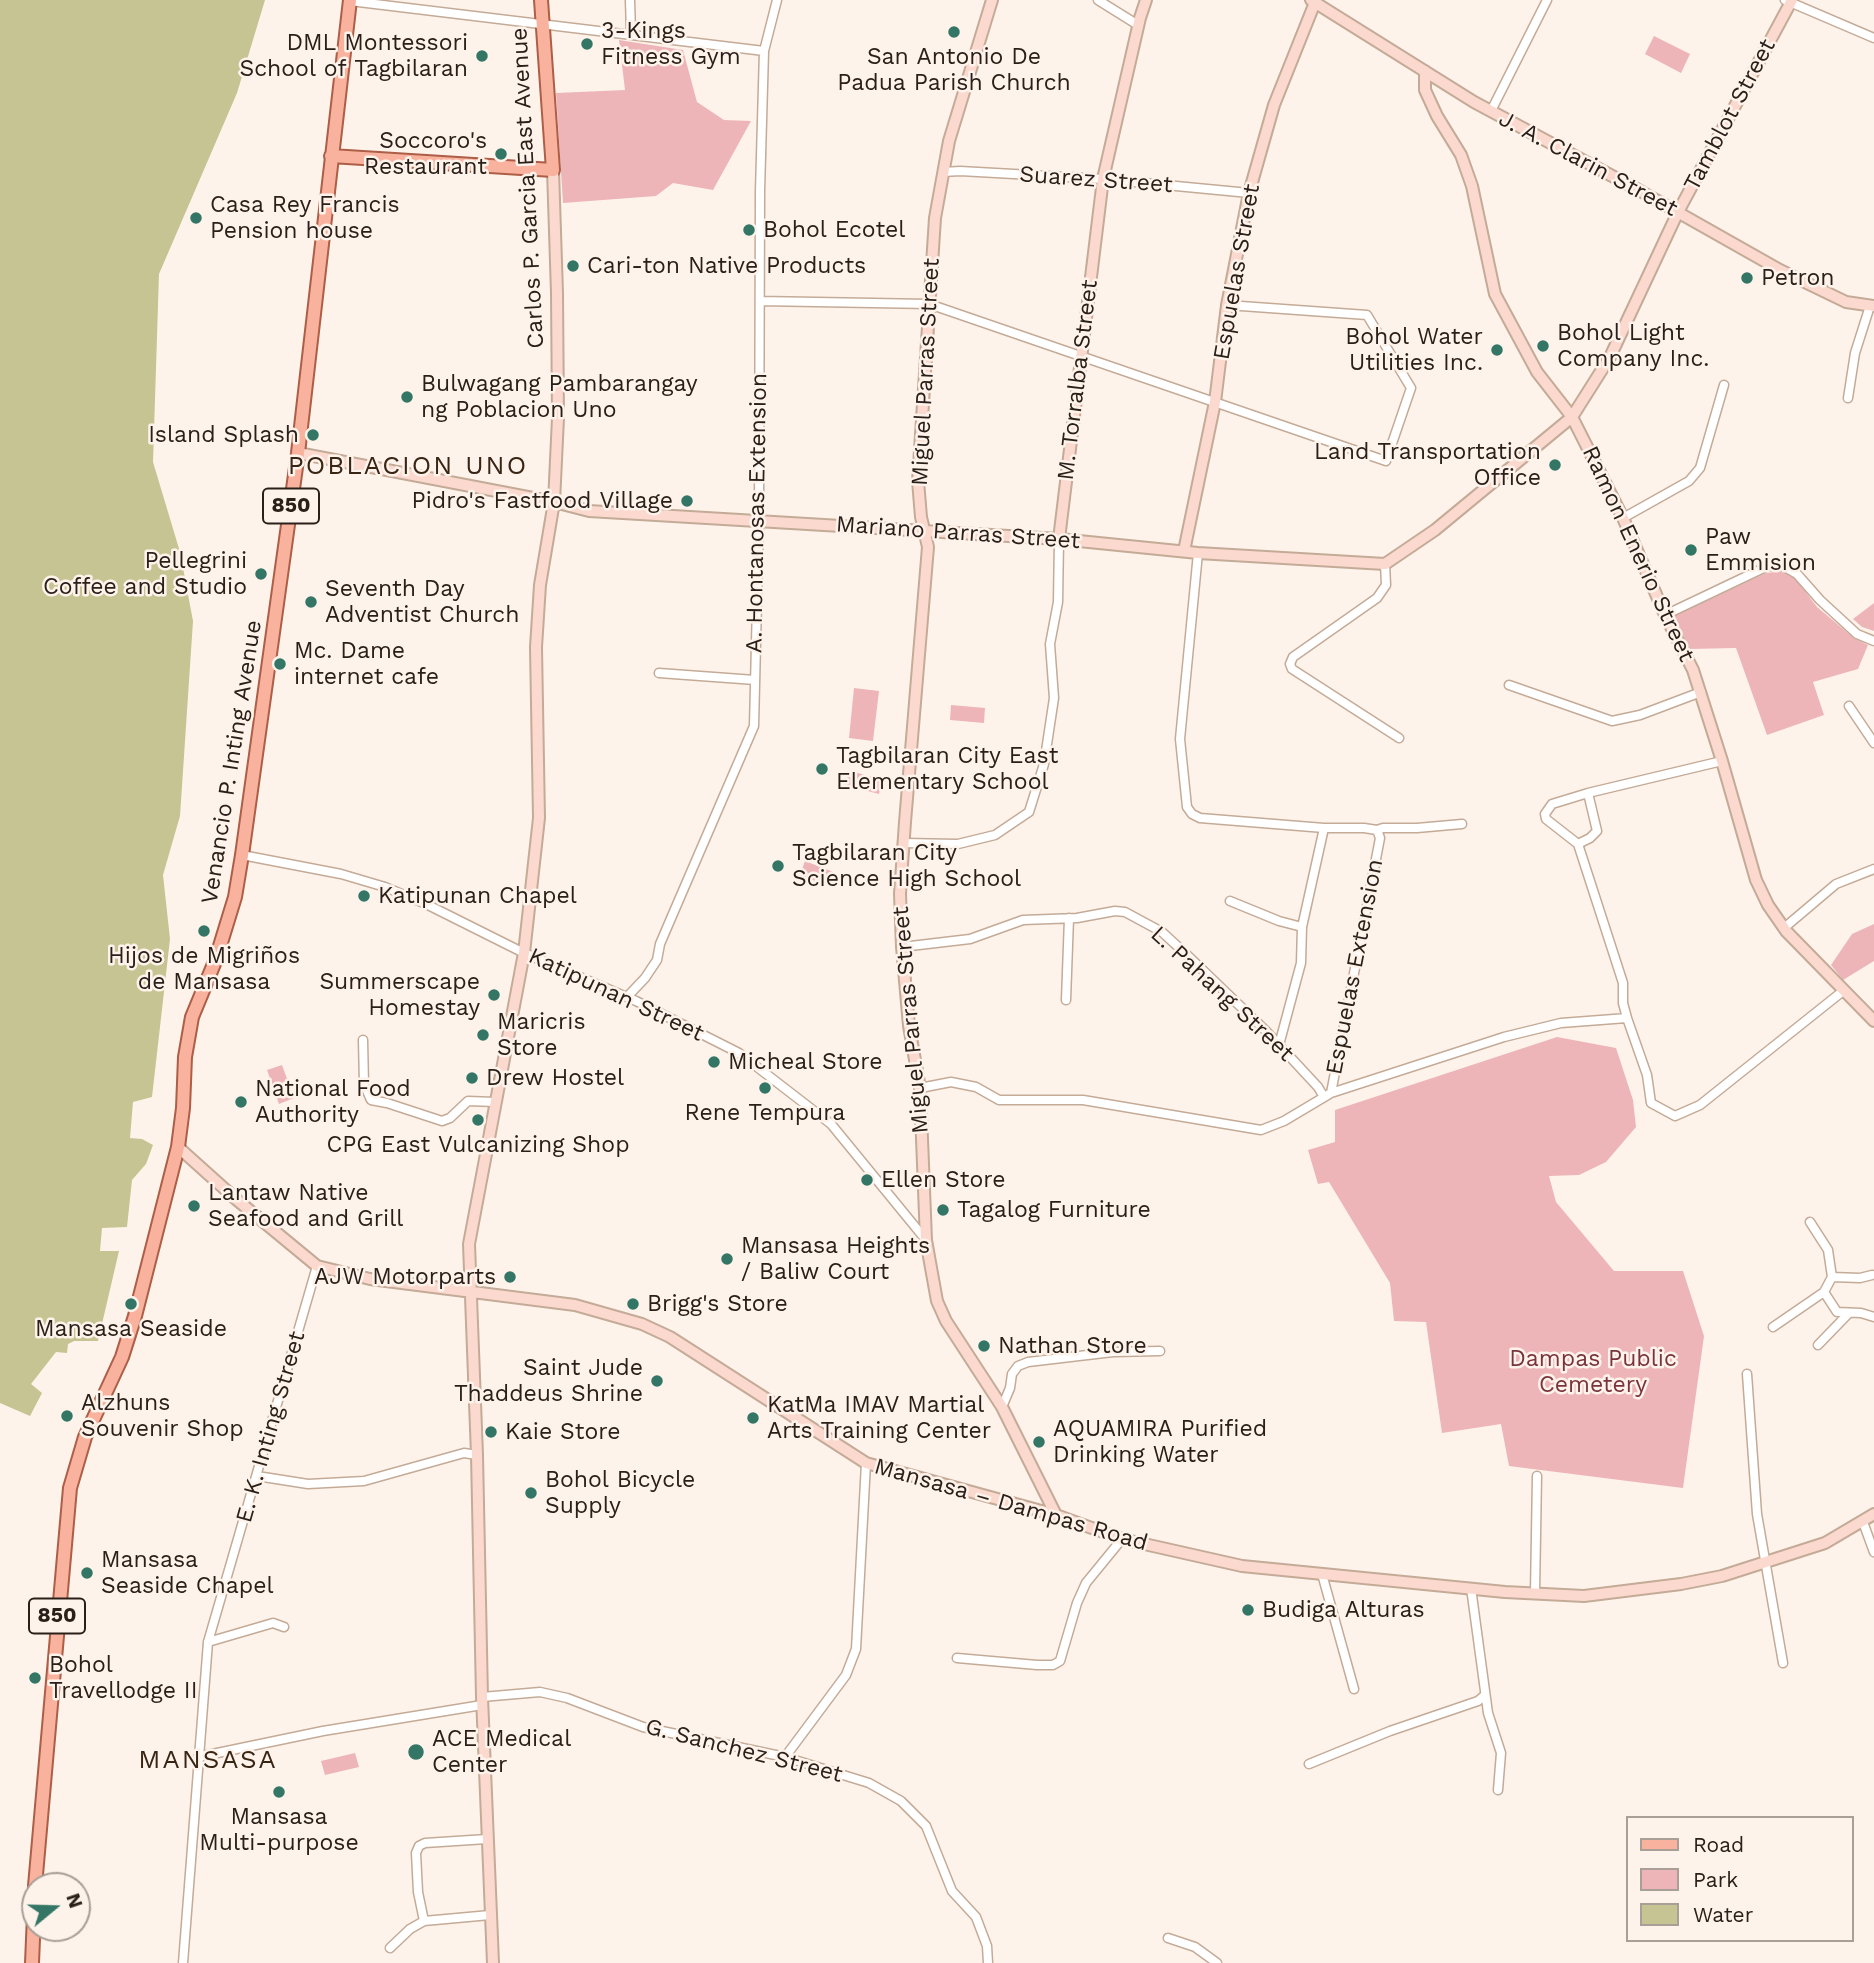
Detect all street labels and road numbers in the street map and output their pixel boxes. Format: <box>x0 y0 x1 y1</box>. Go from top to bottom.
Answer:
street label: Carlos P. Garcia East Avenue <box>506 27 550 349</box>
street label: Tamblot Street <box>1678 34 1782 196</box>
street label: J. A. Clarin Street <box>1494 105 1682 223</box>
street label: Suarez Street <box>1018 161 1174 199</box>
street label: Espuelas Street <box>1208 182 1266 362</box>
street label: Miguel Parras Street <box>906 257 946 487</box>
street label: M. Torralba Street <box>1052 278 1104 482</box>
street label: A. Hontanosas Extension <box>741 373 773 653</box>
street label: Ramon Enerio Street <box>1576 442 1700 666</box>
road number: 850 <box>263 489 319 524</box>
street label: Mariano Parras Street <box>835 511 1081 555</box>
street label: Venancio P. Inting Avenue <box>196 618 268 906</box>
street label: Espuelas Extension <box>1321 857 1389 1077</box>
street label: Miguel Parras Street <box>887 905 935 1135</box>
street label: L. Pahang Street <box>1145 921 1299 1067</box>
street label: Katipunan Street <box>524 942 708 1048</box>
street label: E. K. Inting Street <box>230 1328 312 1526</box>
street label: Mansasa – Dampas Road <box>871 1453 1151 1557</box>
road number: 850 <box>29 1598 85 1634</box>
street label: G. Sanchez Street <box>643 1713 845 1789</box>

